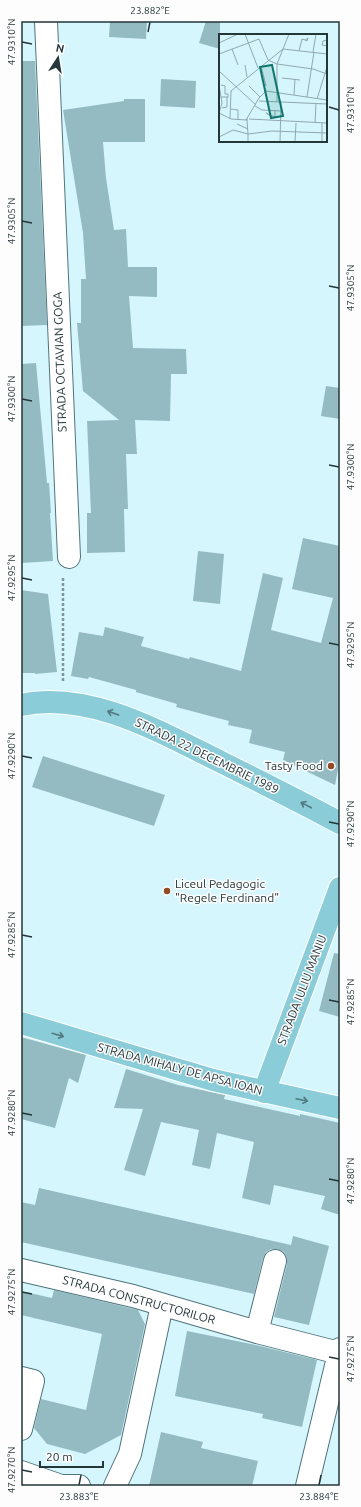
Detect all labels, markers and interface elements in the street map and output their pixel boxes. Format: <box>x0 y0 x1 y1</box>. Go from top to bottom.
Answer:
text: 23.882°E <box>130 5 170 16</box>
text: 47.9310°N <box>6 19 17 65</box>
inset map <box>219 34 327 142</box>
north arrow <box>38 38 78 78</box>
text: N <box>55 41 65 55</box>
text: 47.9310°N <box>345 87 356 133</box>
text: 47.9305°N <box>6 198 17 244</box>
text: 47.9305°N <box>345 265 356 311</box>
street label: STRADA OCTAVIAN GOGA <box>51 291 68 432</box>
text: 47.9300°N <box>6 376 17 422</box>
text: 47.9300°N <box>345 444 356 490</box>
text: 47.9295°N <box>6 555 17 601</box>
text: 47.9295°N <box>345 622 356 668</box>
one-way arrow <box>106 709 119 716</box>
street label: STRADA 22 DECEMBRIE 1989 <box>133 715 281 796</box>
text: 47.9290°N <box>6 733 17 779</box>
place label: Tasty Food <box>265 759 323 772</box>
marker: Tasty Food <box>326 761 336 771</box>
one-way arrow <box>300 801 312 808</box>
text: 47.9290°N <box>345 801 356 847</box>
place label: Liceul Pedagogic "Regele Ferdinand" <box>175 877 279 904</box>
marker: Liceul Pedagogic "Regele Ferdinand" <box>162 886 172 896</box>
text: 47.9285°N <box>6 912 17 958</box>
street label: STRADA IULIU MANIU <box>275 933 329 1047</box>
text: 47.9285°N <box>345 979 356 1025</box>
one-way arrow <box>51 1032 64 1039</box>
street label: STRADA MIHALY DE APSA IOAN <box>96 1040 264 1097</box>
text: 47.9280°N <box>6 1090 17 1136</box>
one-way arrow <box>295 1097 308 1105</box>
text: 47.9280°N <box>345 1158 356 1204</box>
text: 47.9275°N <box>6 1269 17 1315</box>
street label: STRADA CONSTRUCTORILOR <box>61 1273 217 1326</box>
text: 47.9275°N <box>345 1336 356 1382</box>
scale bar <box>40 1443 103 1469</box>
text: 47.9270°N <box>6 1447 17 1493</box>
text: 20 m <box>46 1450 73 1463</box>
text: 23.883°E <box>59 1491 99 1502</box>
text: 23.884°E <box>299 1491 339 1502</box>

